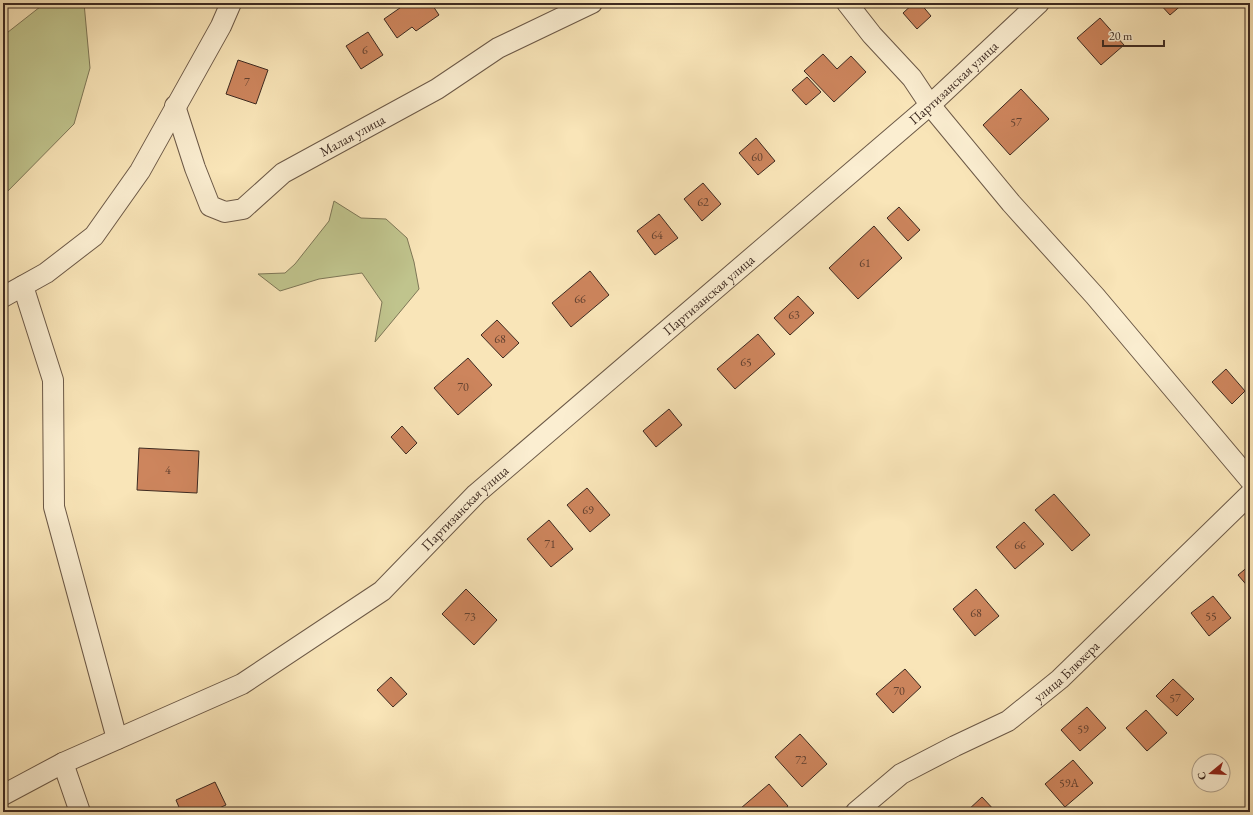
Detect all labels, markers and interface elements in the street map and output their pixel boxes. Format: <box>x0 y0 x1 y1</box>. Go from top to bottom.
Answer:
scale bar <box>1103 22 1164 48</box>
text: 20 m <box>1109 28 1133 44</box>
street label: Партизанская улица <box>905 37 1002 128</box>
house number: 6 <box>362 42 368 58</box>
house number: 7 <box>244 74 250 90</box>
street label: Малая улица <box>316 110 388 160</box>
house number: 57 <box>1010 114 1022 130</box>
house number: 60 <box>751 149 763 165</box>
house number: 62 <box>697 194 709 210</box>
house number: 64 <box>651 227 663 243</box>
street label: Партизанская улица <box>659 250 758 339</box>
house number: 61 <box>859 255 871 271</box>
house number: 66 <box>574 291 586 307</box>
house number: 63 <box>788 307 800 323</box>
house number: 68 <box>494 331 506 347</box>
house number: 65 <box>740 354 752 370</box>
house number: 70 <box>457 379 469 395</box>
street label: Партизанская улица <box>417 461 512 554</box>
house number: 4 <box>165 462 171 478</box>
house number: 69 <box>582 502 594 518</box>
house number: 71 <box>544 536 556 552</box>
house number: 66 <box>1014 537 1026 553</box>
house number: 68 <box>970 605 982 621</box>
house number: 55 <box>1205 608 1217 624</box>
house number: 73 <box>464 609 476 625</box>
street label: улица Блюхера <box>1030 636 1103 706</box>
house number: 70 <box>893 683 905 699</box>
house number: 57 <box>1169 690 1181 706</box>
house number: 59 <box>1077 721 1089 737</box>
house number: 72 <box>795 752 807 768</box>
north arrow <box>1191 753 1231 793</box>
text: С <box>1194 770 1209 782</box>
house number: 59А <box>1059 775 1080 791</box>

